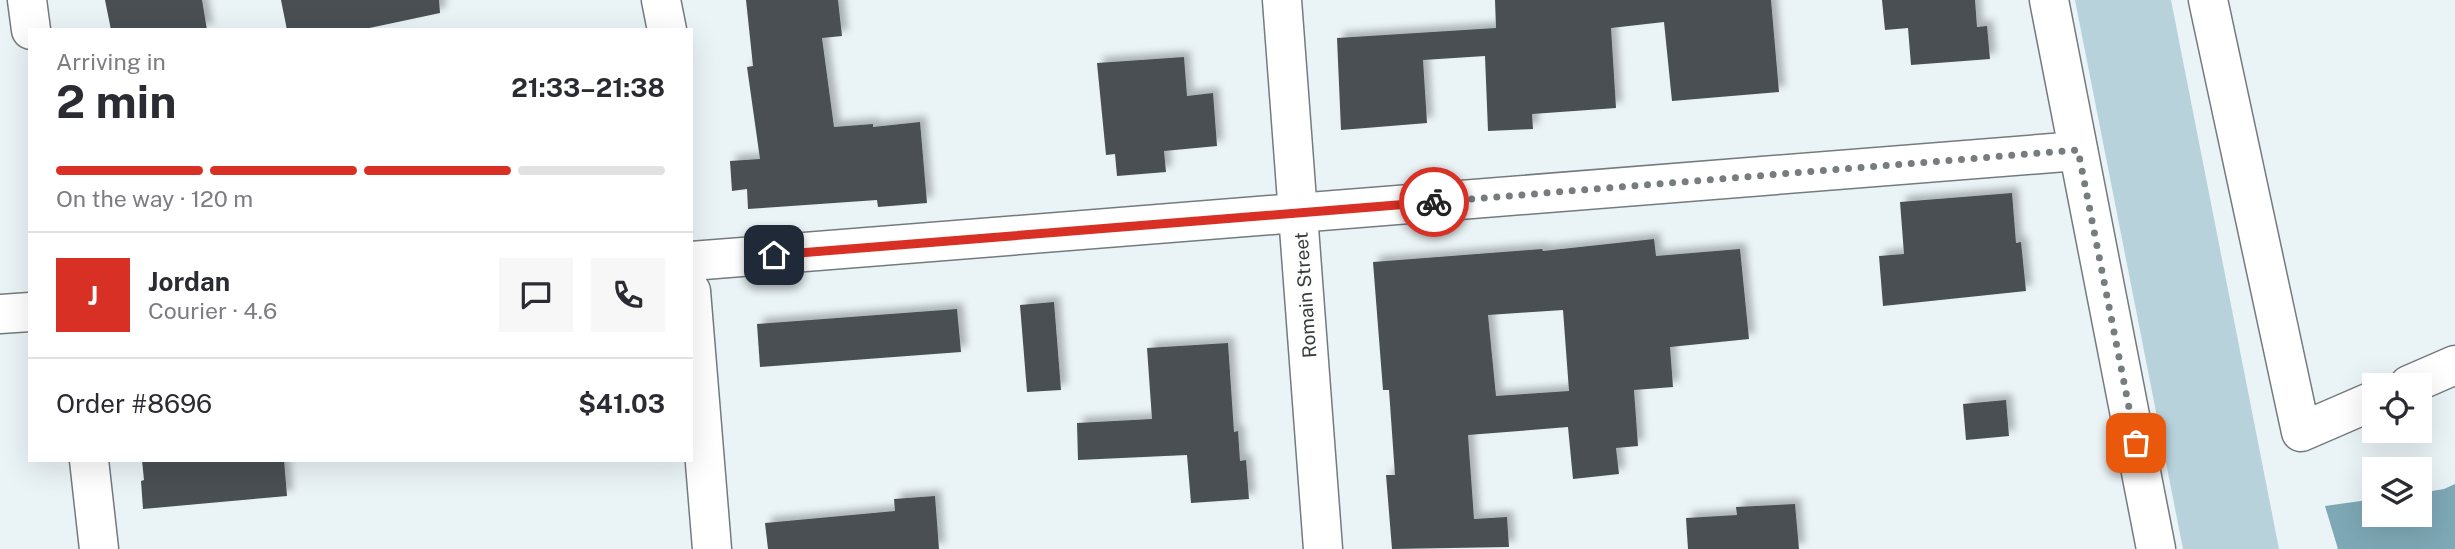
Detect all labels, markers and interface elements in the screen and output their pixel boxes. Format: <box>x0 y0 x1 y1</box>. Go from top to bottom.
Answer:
text: Arriving in <box>56 48 166 75</box>
text: 21:33–21:38 <box>511 72 665 103</box>
text: 2 min <box>56 74 176 128</box>
courier <box>1399 167 1469 237</box>
icon: bike <box>1415 183 1453 221</box>
text: On the way · 120 m <box>56 185 253 212</box>
pin <box>744 225 804 285</box>
street label: Romain Street <box>1290 231 1320 359</box>
icon: home <box>755 236 793 274</box>
button: chat <box>499 258 573 332</box>
button: phone <box>591 258 665 332</box>
text: Jordan <box>148 266 230 297</box>
text: J <box>88 280 98 311</box>
text: Courier · 4.6 <box>148 297 277 324</box>
map controls <box>2362 373 2432 527</box>
button: locate <box>2362 373 2432 443</box>
text: Order #8696 <box>56 388 212 419</box>
text: $41.03 <box>578 388 665 419</box>
pin <box>2106 413 2166 473</box>
icon: bag <box>2117 424 2155 462</box>
button: layers <box>2362 457 2432 527</box>

